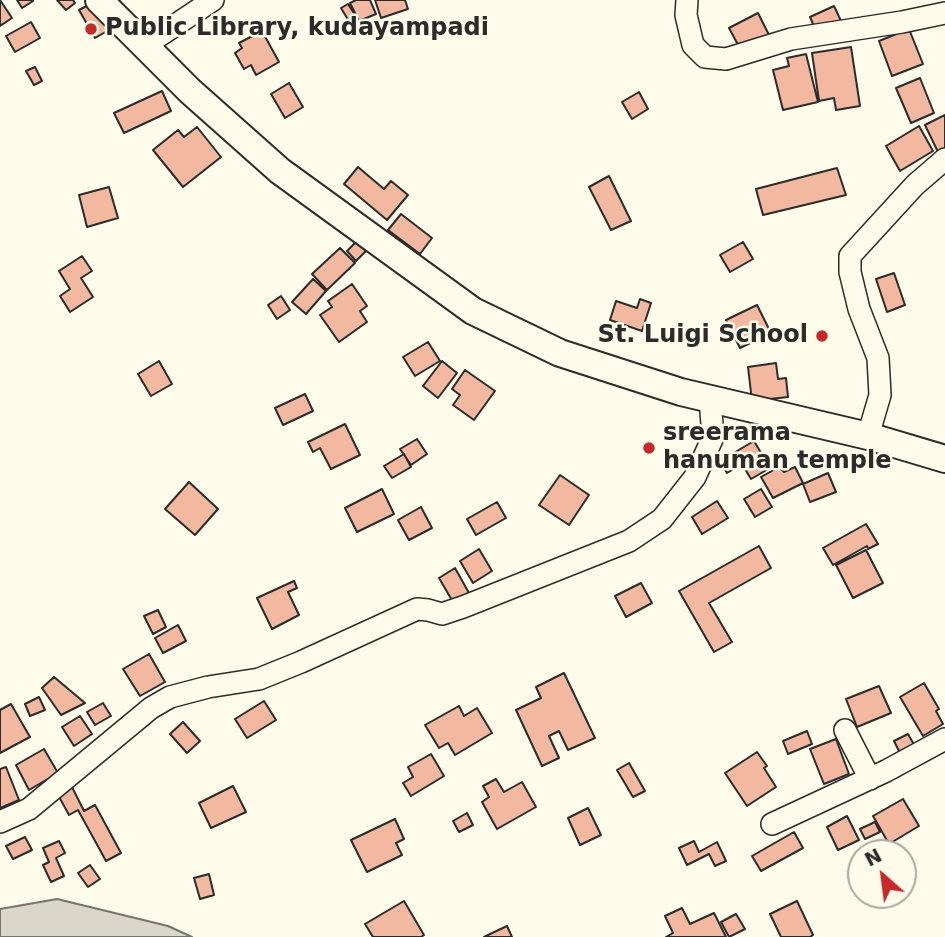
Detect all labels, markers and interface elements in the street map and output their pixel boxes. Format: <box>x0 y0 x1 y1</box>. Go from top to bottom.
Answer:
place label: Public Library, kudayampadi <box>105 15 489 43</box>
marker: Public Library, kudayampadi <box>83 21 99 37</box>
place label: St. Luigi School <box>598 322 808 350</box>
marker: St. Luigi School <box>814 328 830 344</box>
place label: sreerama hanuman temple <box>663 420 892 476</box>
marker: sreerama hanuman temple <box>641 440 657 456</box>
north arrow <box>847 839 917 909</box>
text: N <box>861 844 885 871</box>

